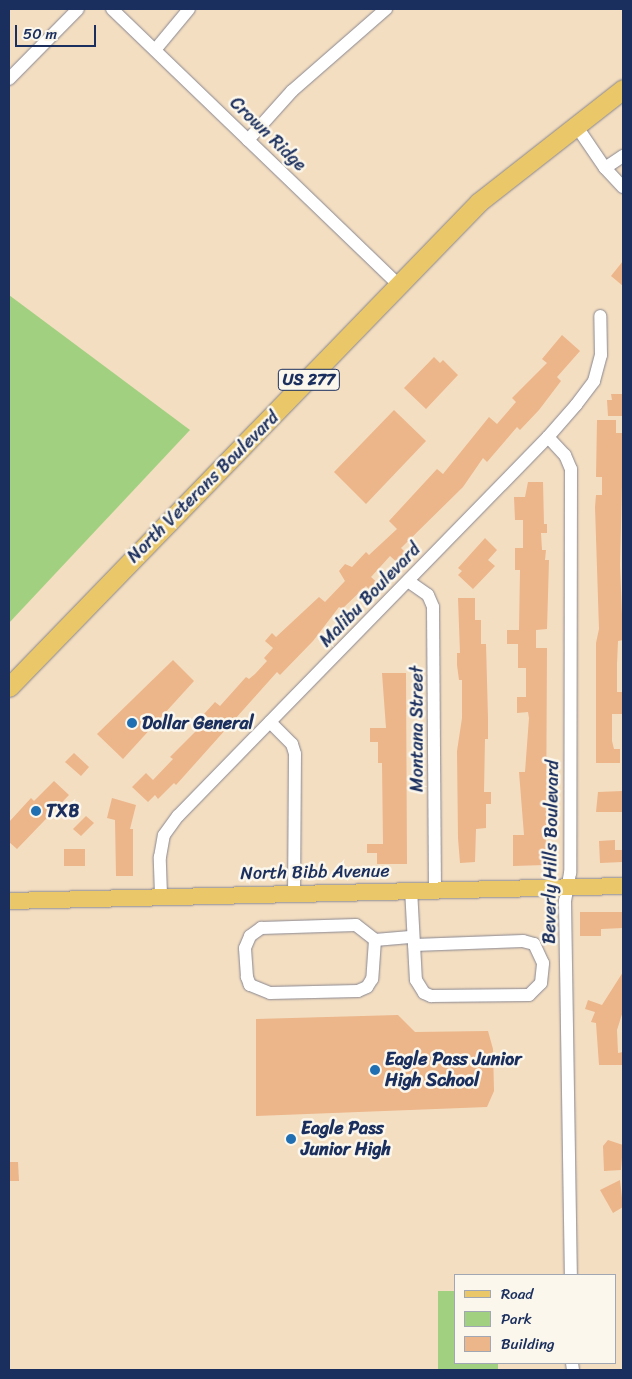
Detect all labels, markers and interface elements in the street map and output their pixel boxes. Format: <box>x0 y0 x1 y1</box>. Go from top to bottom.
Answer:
scale bar <box>18 15 99 47</box>
text: 50 m <box>23 21 57 47</box>
street label: Crown Ridge <box>225 92 311 176</box>
road number: US 277 <box>278 366 340 394</box>
street label: North Veterans Boulevard <box>123 407 283 567</box>
street label: Malibu Boulevard <box>315 539 425 651</box>
street label: Montana Street <box>406 666 428 792</box>
place label: Dollar General <box>142 712 254 734</box>
marker: Dollar General <box>126 717 138 729</box>
street label: Beverly Hills Boulevard <box>539 760 563 944</box>
place label: TXB <box>46 800 79 822</box>
marker: TXB <box>30 805 42 817</box>
street label: North Bibb Avenue <box>240 860 390 884</box>
place label: Eagle Pass Junior High School <box>385 1049 522 1092</box>
marker: Eagle Pass Junior High School <box>369 1064 381 1076</box>
place label: Eagle Pass Junior High <box>301 1118 391 1160</box>
marker: Eagle Pass Junior High <box>285 1133 297 1145</box>
legend <box>454 1274 617 1364</box>
text: Road <box>501 1281 533 1307</box>
text: Park <box>501 1306 532 1332</box>
text: Building <box>501 1331 555 1357</box>

